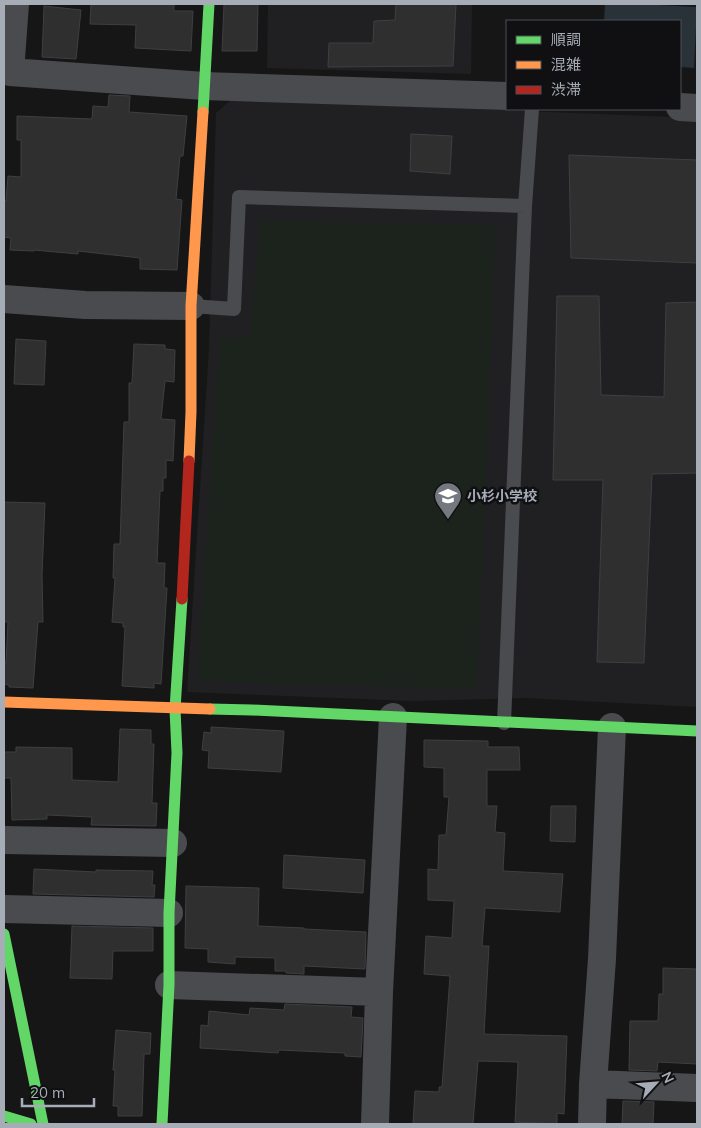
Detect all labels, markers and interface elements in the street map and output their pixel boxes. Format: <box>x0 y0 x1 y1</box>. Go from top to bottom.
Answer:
legend <box>506 20 681 110</box>
text: 順調 <box>551 30 581 49</box>
text: 混雑 <box>551 55 581 74</box>
text: 渋滞 <box>551 80 581 99</box>
school or university icon: 小杉小学校 <box>433 481 463 520</box>
place label: 小杉小学校 <box>467 487 537 505</box>
north arrow <box>631 1058 681 1108</box>
text: N <box>657 1069 678 1086</box>
scale bar <box>22 1076 95 1108</box>
text: 20 m <box>30 1083 65 1102</box>

